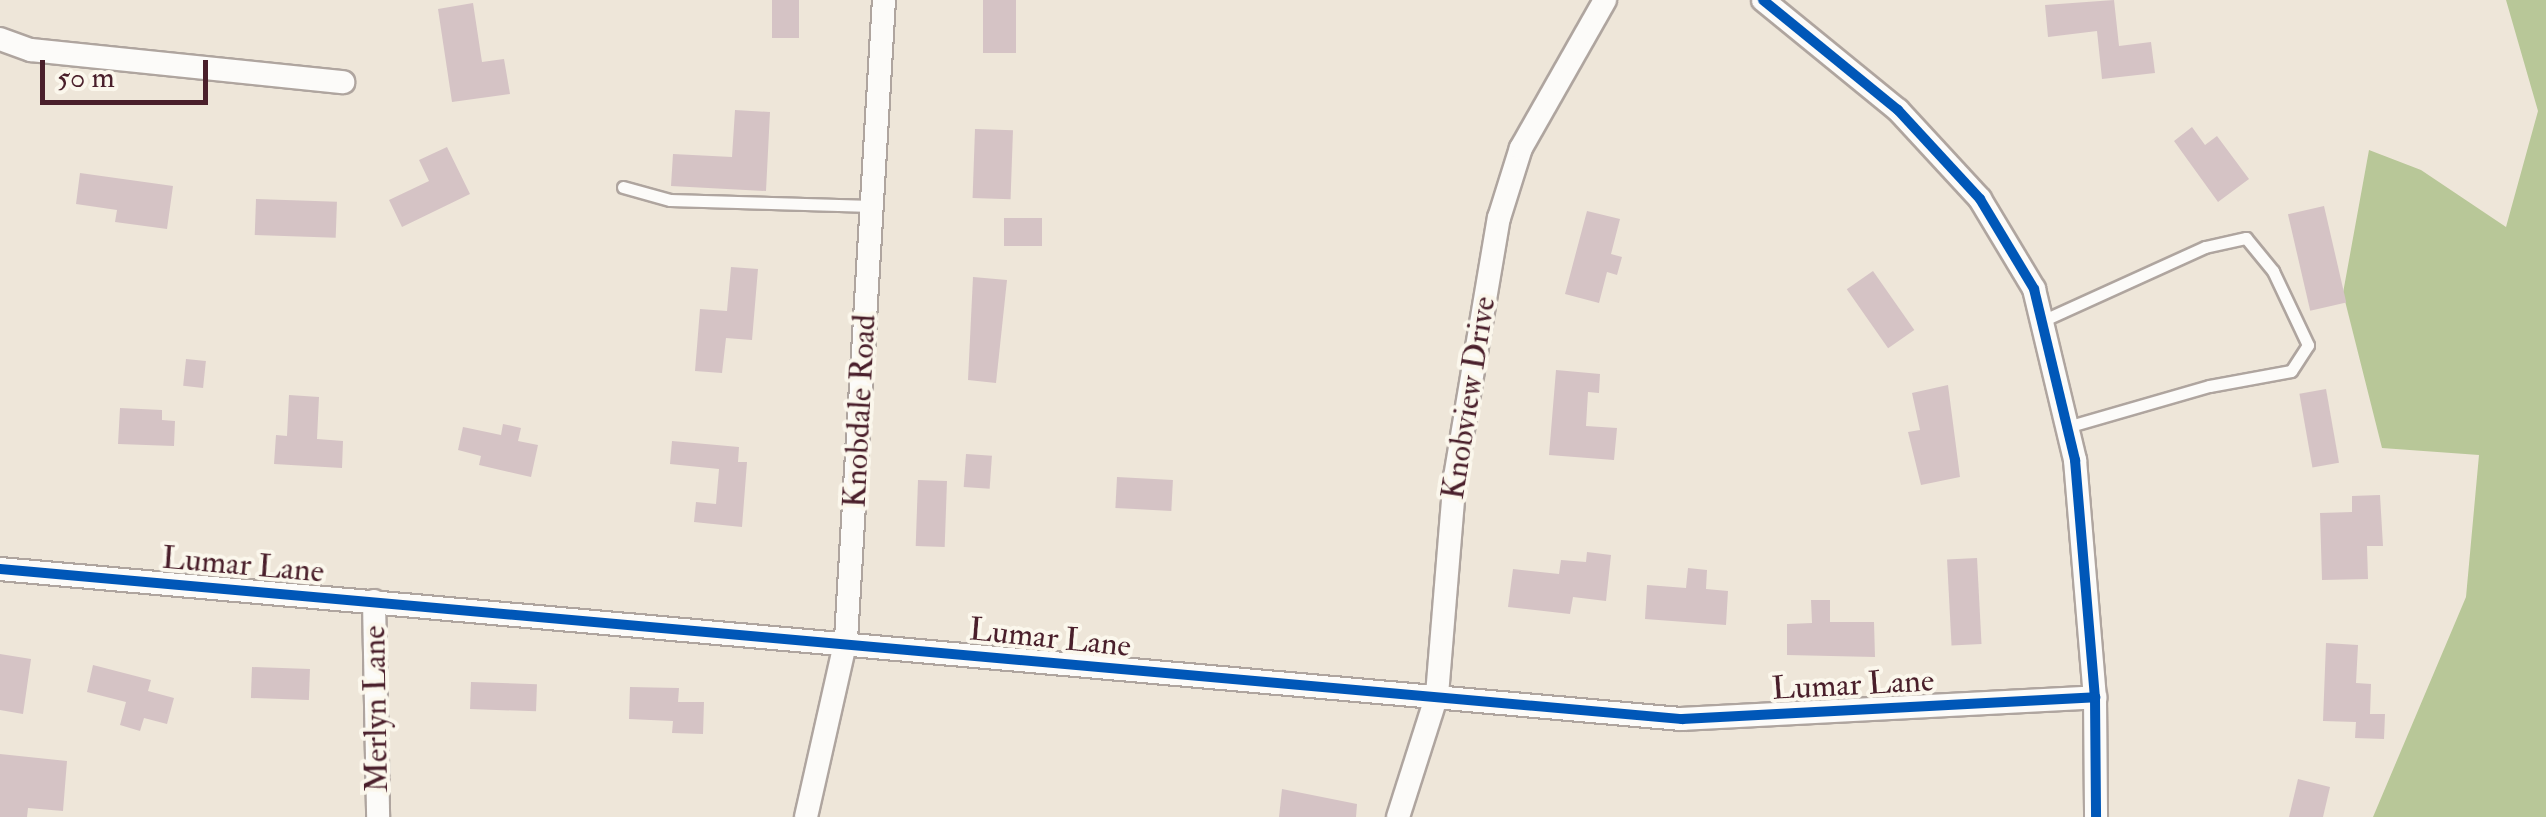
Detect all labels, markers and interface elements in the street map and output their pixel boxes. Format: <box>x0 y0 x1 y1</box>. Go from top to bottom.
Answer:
scale bar <box>45 40 212 102</box>
text: 50 m <box>57 59 115 96</box>
street label: Knobview Drive <box>1434 294 1504 502</box>
street label: Knobdale Road <box>836 313 884 509</box>
street label: Lumar Lane <box>160 539 326 591</box>
street label: Lumar Lane <box>967 610 1133 666</box>
street label: Merlyn Lane <box>355 625 397 793</box>
street label: Lumar Lane <box>1771 662 1935 708</box>

